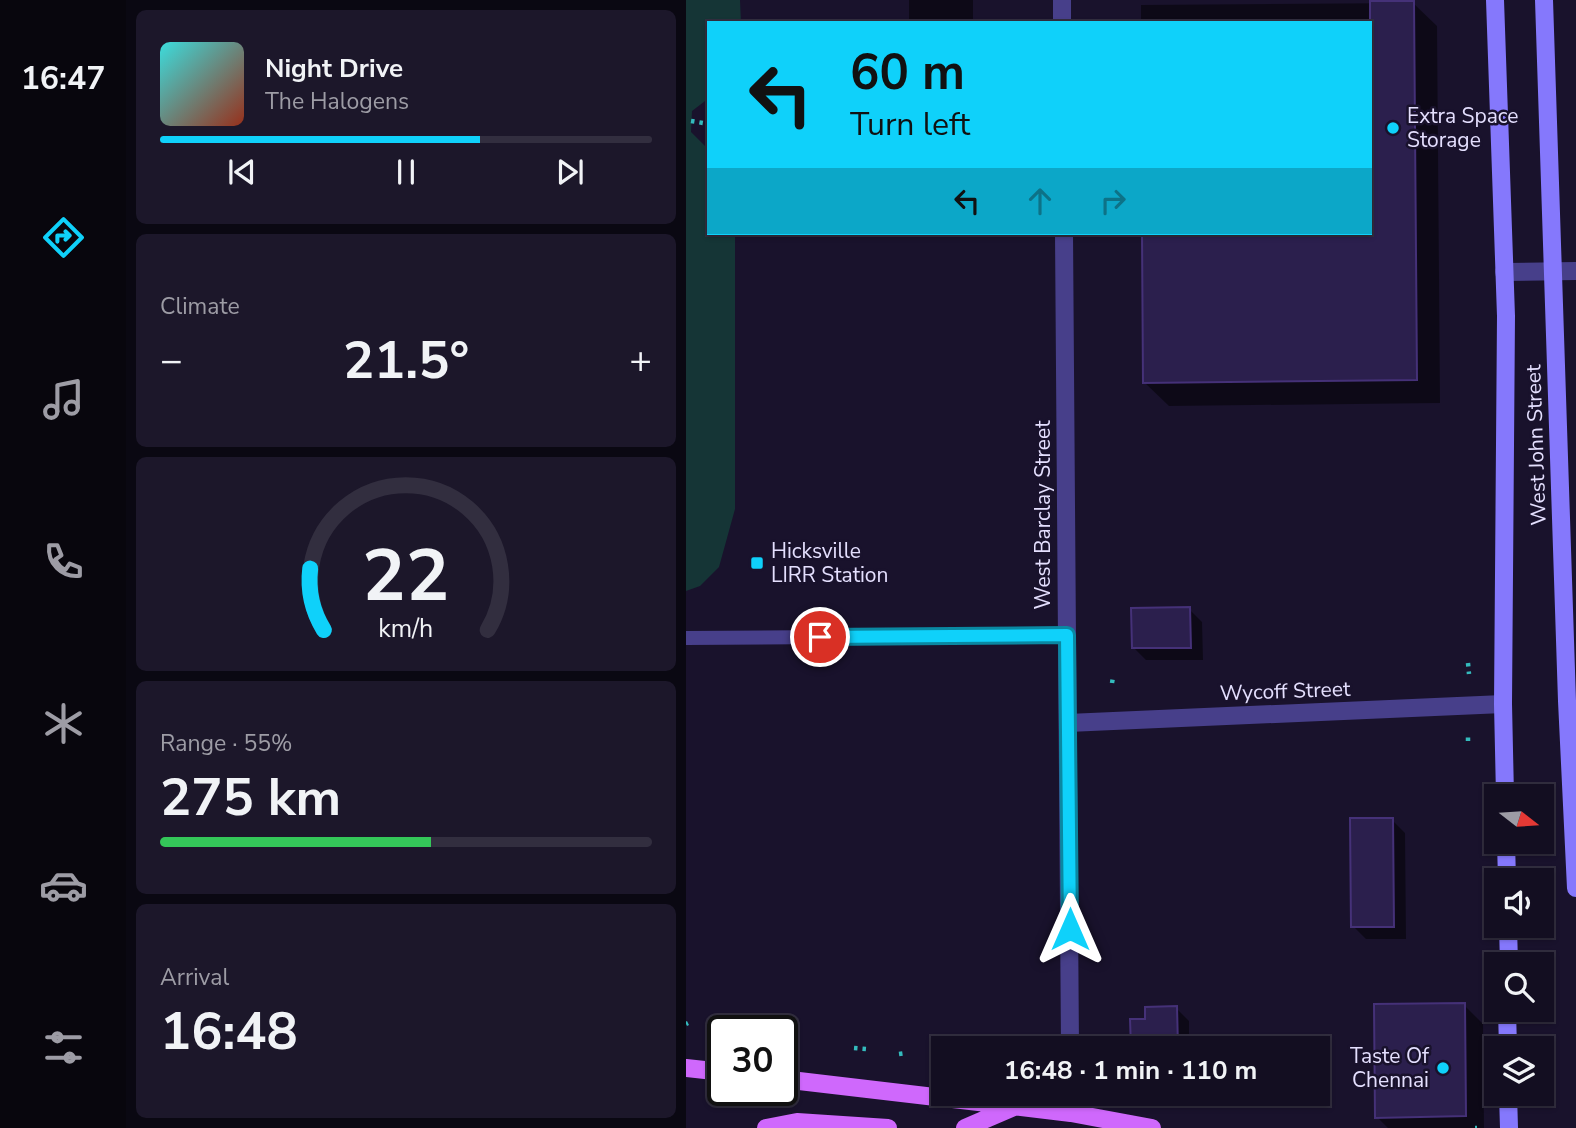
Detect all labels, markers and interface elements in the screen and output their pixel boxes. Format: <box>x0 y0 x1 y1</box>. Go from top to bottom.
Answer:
text: 60 m <box>850 39 965 106</box>
icon: left <box>735 49 826 140</box>
text: Night Drive <box>265 51 403 86</box>
text: 16:47 <box>21 57 105 100</box>
text: The Halogens <box>265 86 409 117</box>
place label: Extra Space Storage <box>1407 102 1519 154</box>
text: Turn left <box>850 103 970 146</box>
marker: Extra Space Storage <box>1385 120 1401 136</box>
icon: previous <box>223 153 261 191</box>
icon: pause <box>387 153 425 191</box>
icon: next <box>551 153 589 191</box>
icon: left <box>948 182 986 220</box>
icon: ahead <box>1021 182 1059 220</box>
icon: right <box>1094 182 1132 220</box>
icon: directions <box>39 213 88 262</box>
text: Climate <box>160 291 240 322</box>
text: 21.5° <box>343 325 469 396</box>
text: − <box>160 335 183 386</box>
text: + <box>629 335 652 386</box>
street label: West John Street <box>1519 364 1553 526</box>
icon: music <box>39 375 88 424</box>
street label: West Barclay Street <box>1029 420 1057 609</box>
text: 22 <box>362 526 450 626</box>
icon: phone <box>39 537 88 586</box>
place label: Hicksville LIRR Station <box>771 537 888 589</box>
marker: Hicksville LIRR Station <box>749 555 765 571</box>
pin <box>790 607 850 667</box>
text: km/h <box>378 612 434 646</box>
icon: arrive <box>801 618 839 656</box>
street label: Wycoff Street <box>1219 675 1351 707</box>
icon: climate <box>39 699 88 748</box>
text: Range · 55% <box>160 728 292 759</box>
text: 275 km <box>160 762 341 833</box>
north arrow <box>1484 784 1554 854</box>
map controls <box>1484 784 1554 1106</box>
icon: car <box>39 861 88 910</box>
button: sound <box>1484 868 1554 938</box>
position arrow <box>1033 892 1107 966</box>
button: search <box>1484 952 1554 1022</box>
text: Arrival <box>160 962 229 993</box>
text: 16:48 <box>160 996 298 1067</box>
speed limit sign: 30 <box>707 1015 798 1106</box>
icon: filters <box>39 1023 88 1072</box>
button: layers <box>1484 1036 1554 1106</box>
place label: Taste Of Chennai <box>1350 1042 1430 1094</box>
text: 16:48 · 1 min · 110 m <box>1004 1053 1257 1088</box>
marker: Taste Of Chennai <box>1435 1060 1451 1076</box>

